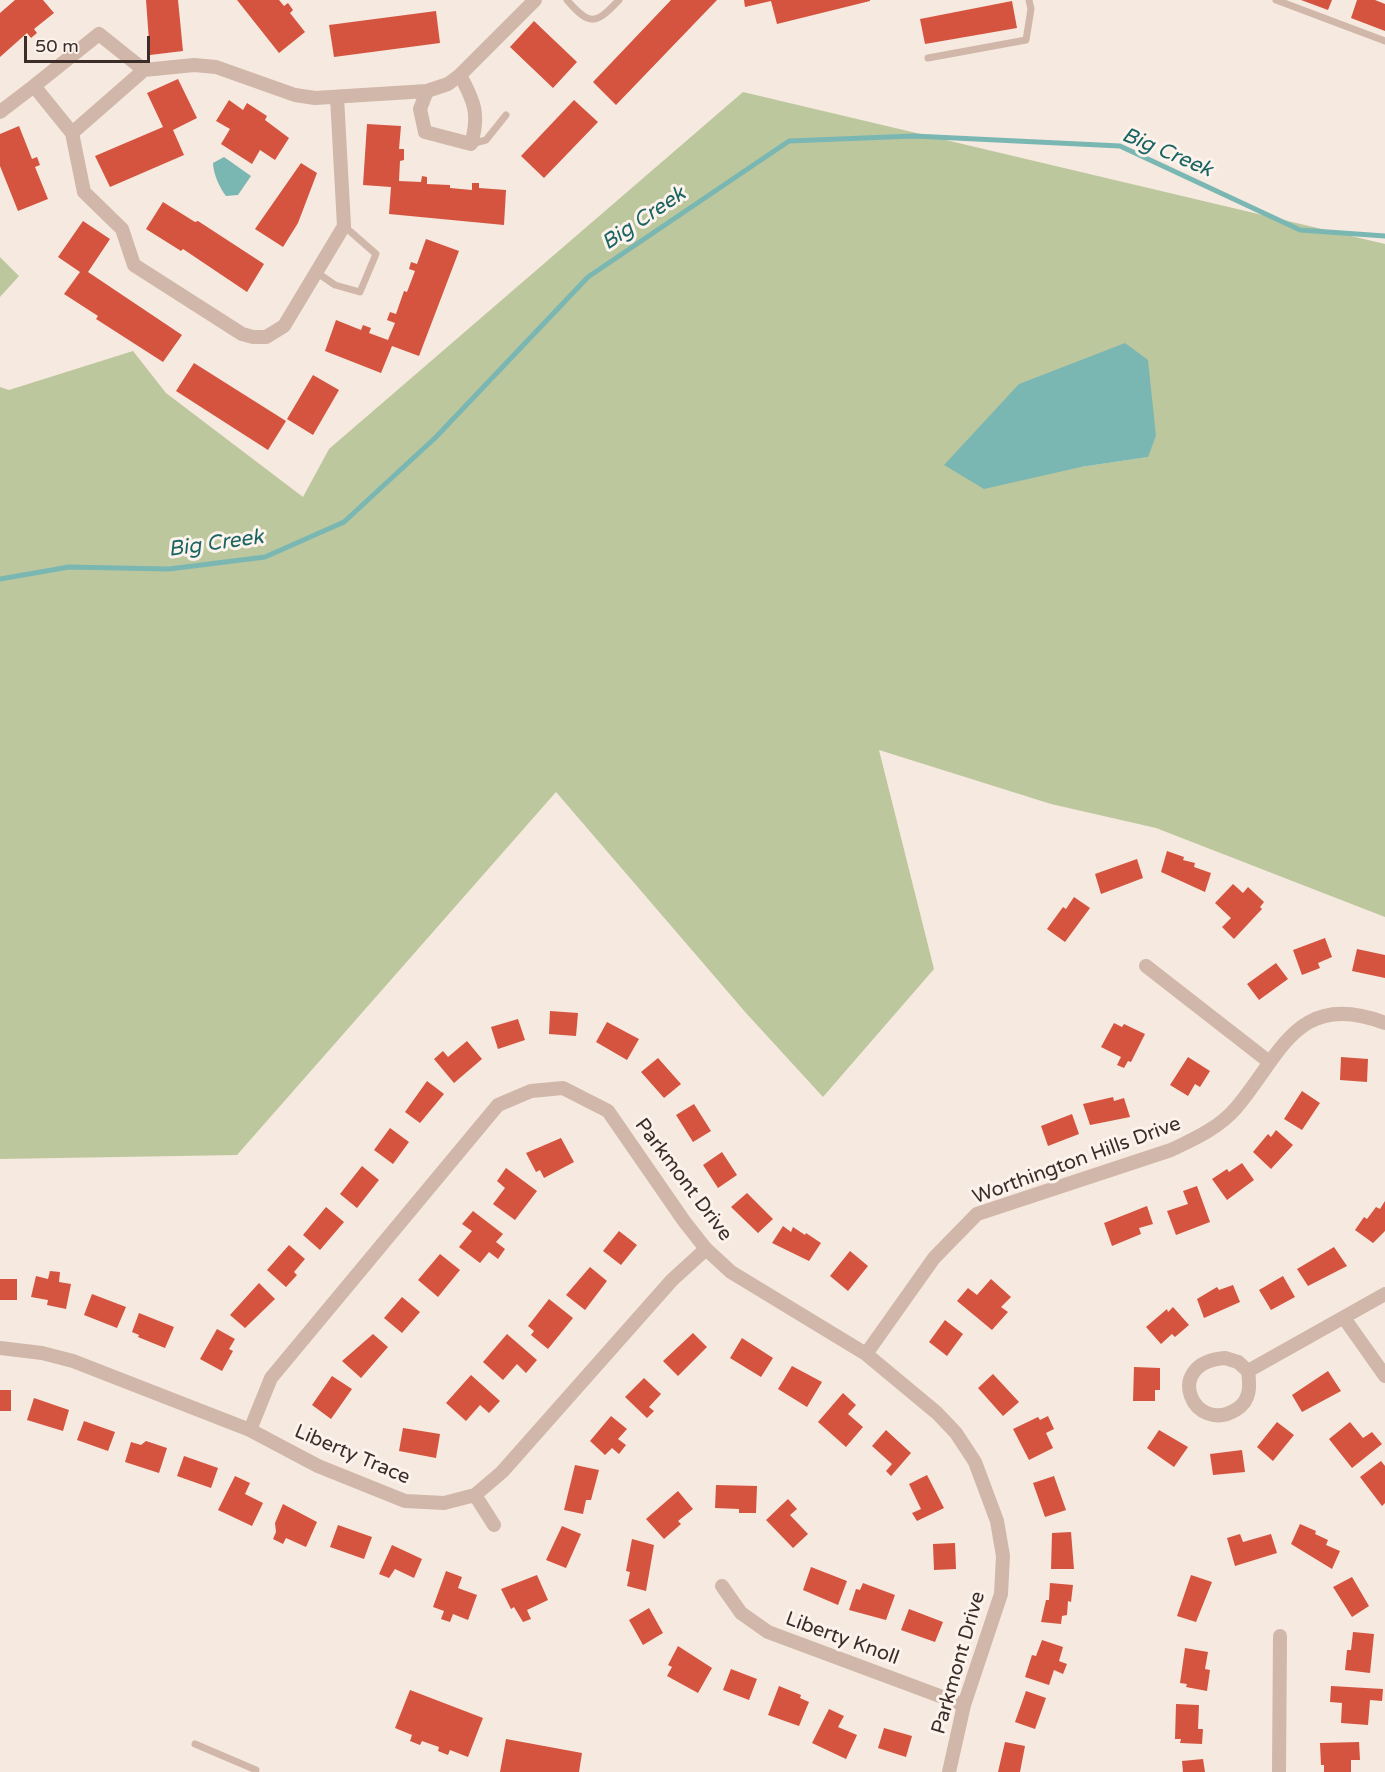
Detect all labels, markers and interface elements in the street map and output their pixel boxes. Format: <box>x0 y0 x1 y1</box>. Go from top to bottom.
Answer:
scale bar <box>27 24 153 62</box>
text: 50 m <box>35 35 79 57</box>
water label: Big Creek <box>1118 123 1216 183</box>
water label: Big Creek <box>597 182 691 256</box>
water label: Big Creek <box>167 525 265 563</box>
street label: Worthington Hills Drive <box>970 1112 1184 1210</box>
street label: Parkmont Drive <box>629 1114 737 1246</box>
street label: Liberty Trace <box>291 1420 413 1490</box>
street label: Parkmont Drive <box>927 1589 991 1737</box>
street label: Liberty Knoll <box>782 1607 902 1671</box>

